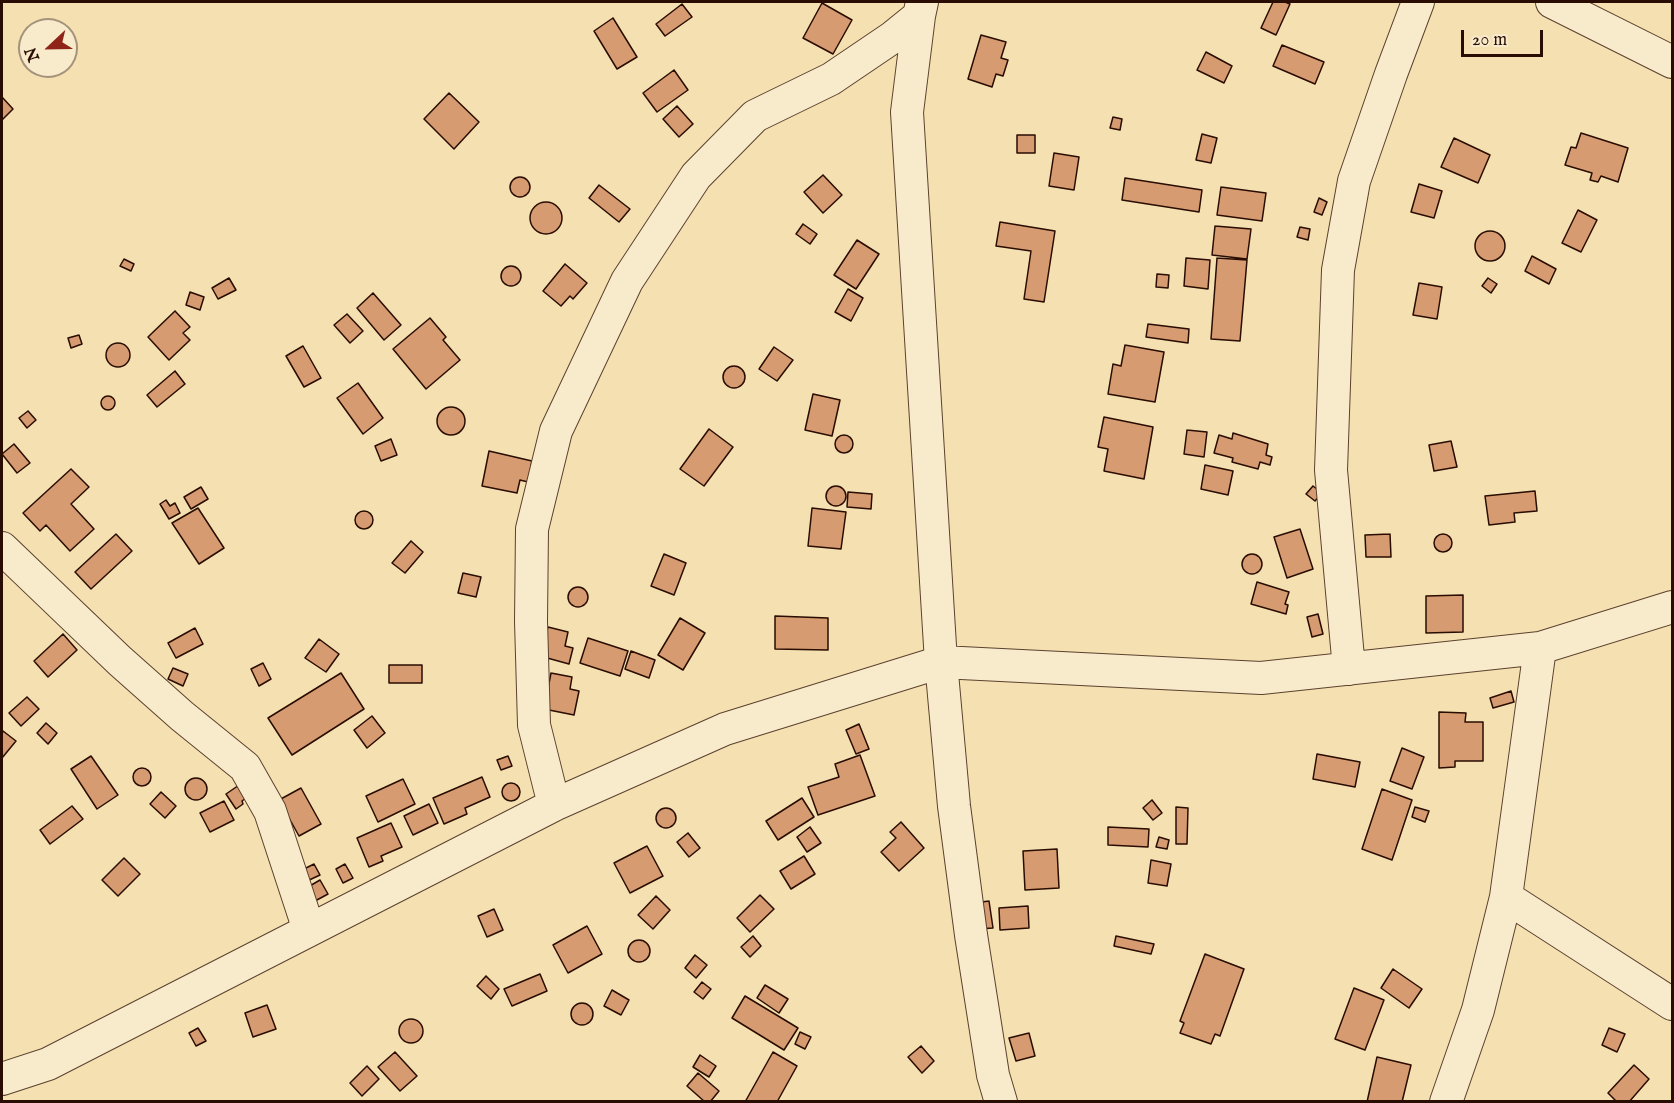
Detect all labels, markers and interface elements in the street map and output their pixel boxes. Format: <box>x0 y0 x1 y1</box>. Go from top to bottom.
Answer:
north arrow <box>18 18 78 78</box>
scale bar <box>1464 18 1546 56</box>
text: 20 m <box>1472 29 1507 52</box>
text: N <box>21 44 45 64</box>

